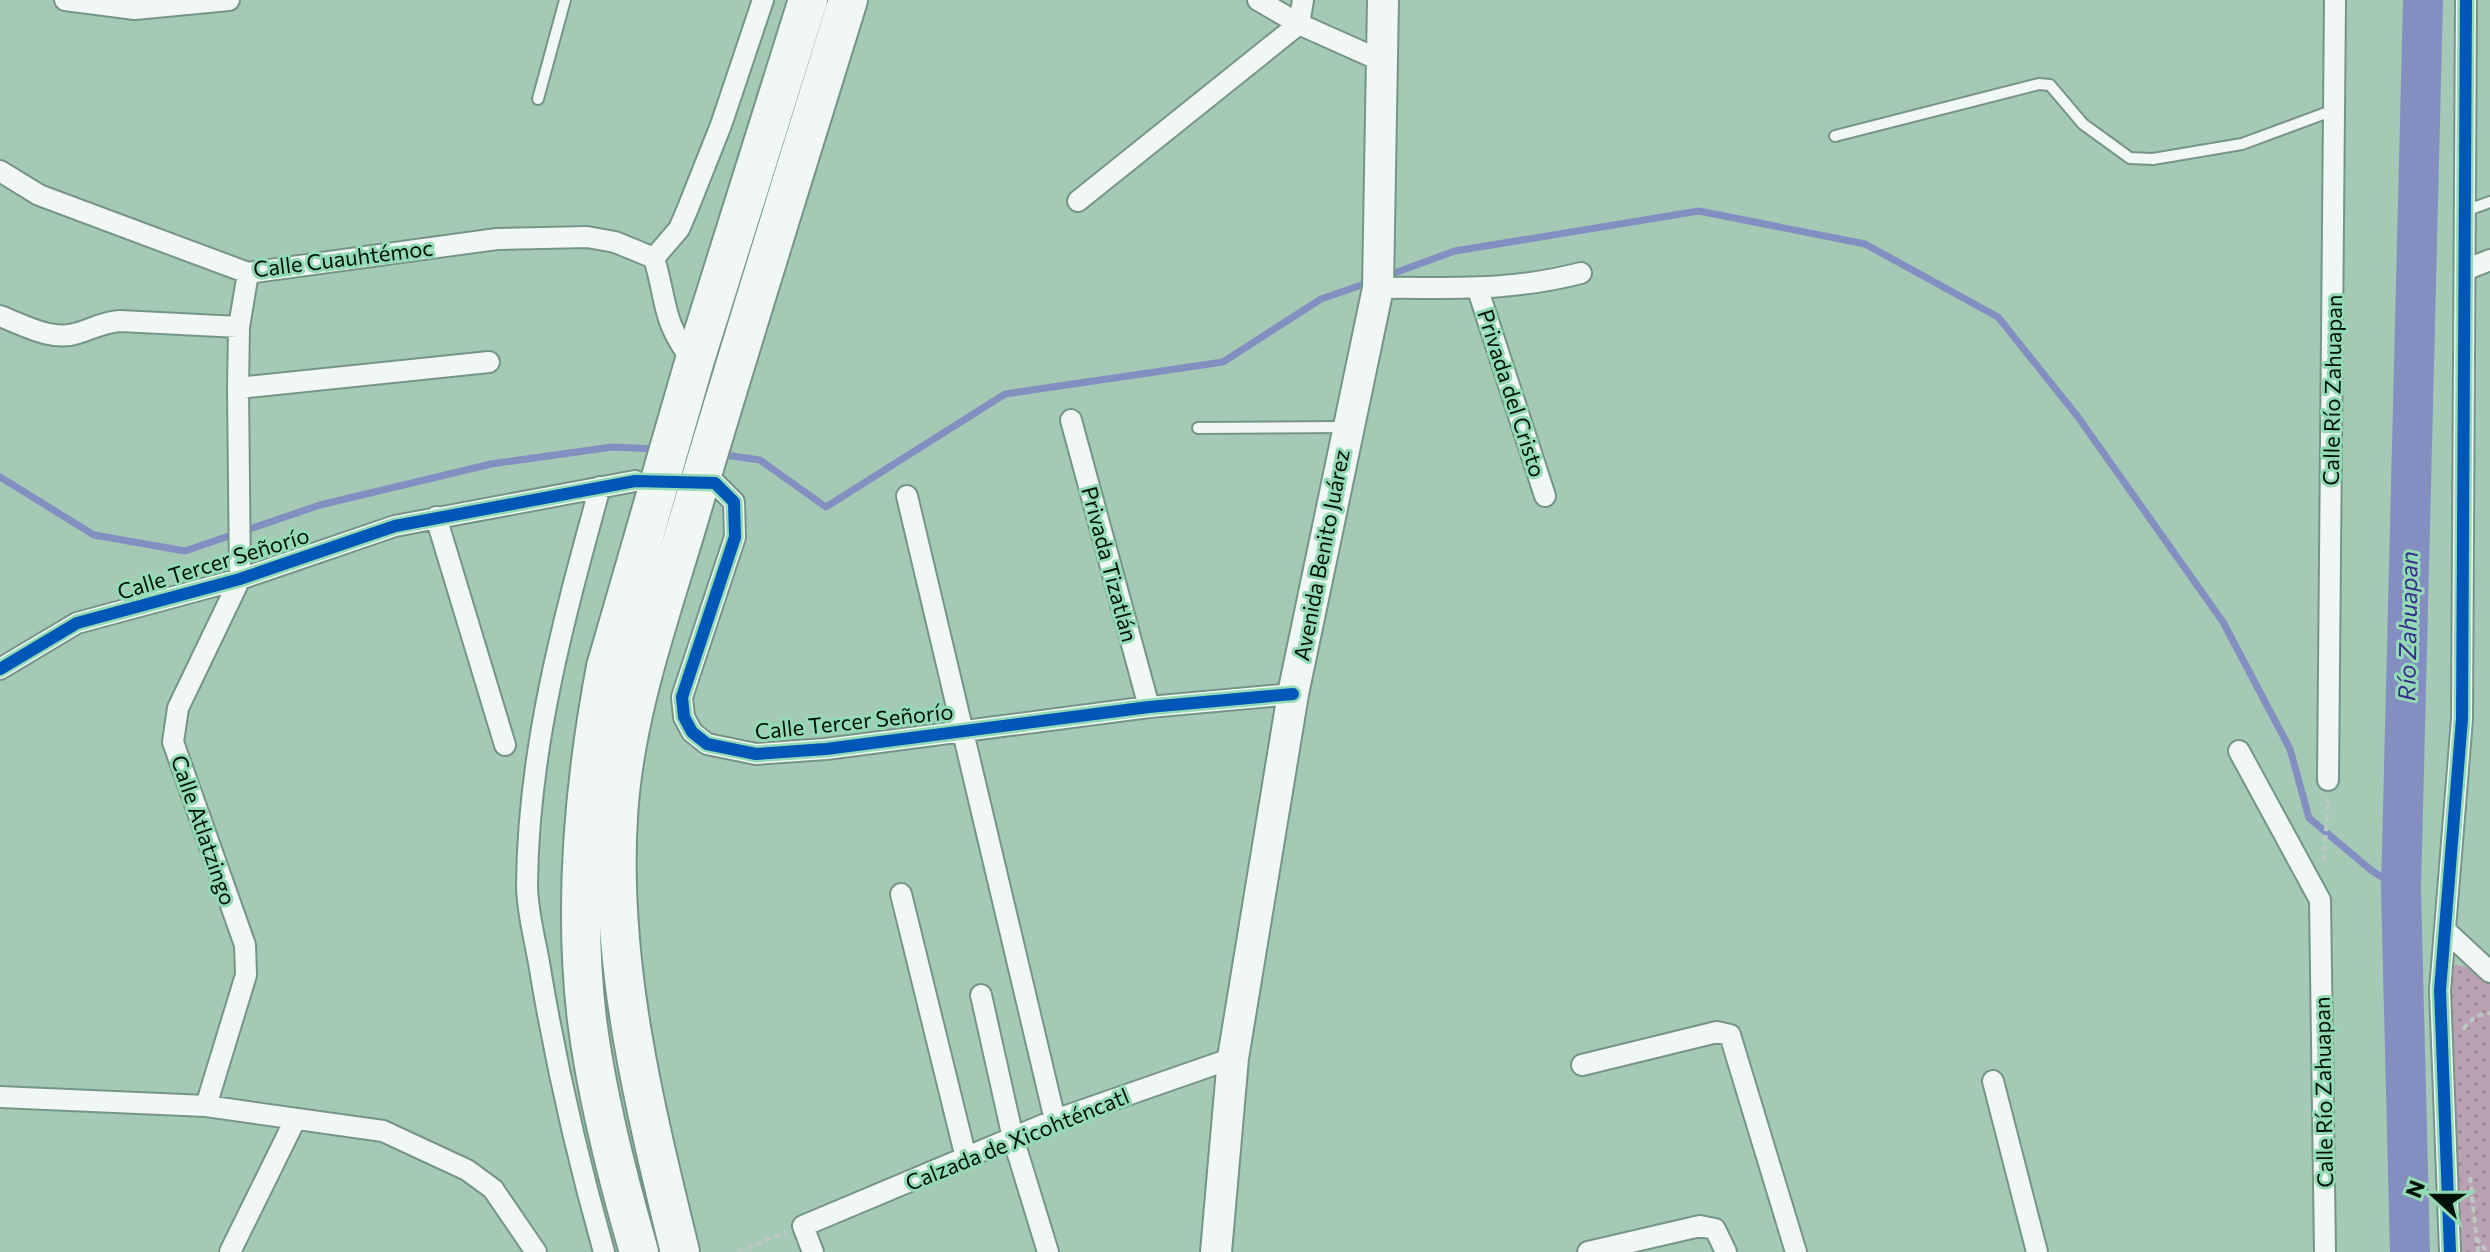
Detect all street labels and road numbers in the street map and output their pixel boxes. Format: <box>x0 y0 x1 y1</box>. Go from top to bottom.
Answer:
street label: Calle Cuauhtémoc <box>252 234 434 282</box>
street label: Calle Río Zahuapan <box>2317 294 2347 486</box>
street label: Privada del Cristo <box>1472 306 1552 480</box>
street label: Avenida Benito Juárez <box>1287 447 1355 663</box>
street label: Privada Tizatlán <box>1076 483 1144 645</box>
street label: Calle Tercer Señorío <box>114 521 312 605</box>
street label: Calle Tercer Señorío <box>753 697 955 745</box>
street label: Calle Atlatzingo <box>166 751 242 909</box>
street label: Calle Río Zahuapan <box>2308 996 2338 1188</box>
street label: Calzada de Xicohténcatl <box>901 1082 1133 1196</box>

